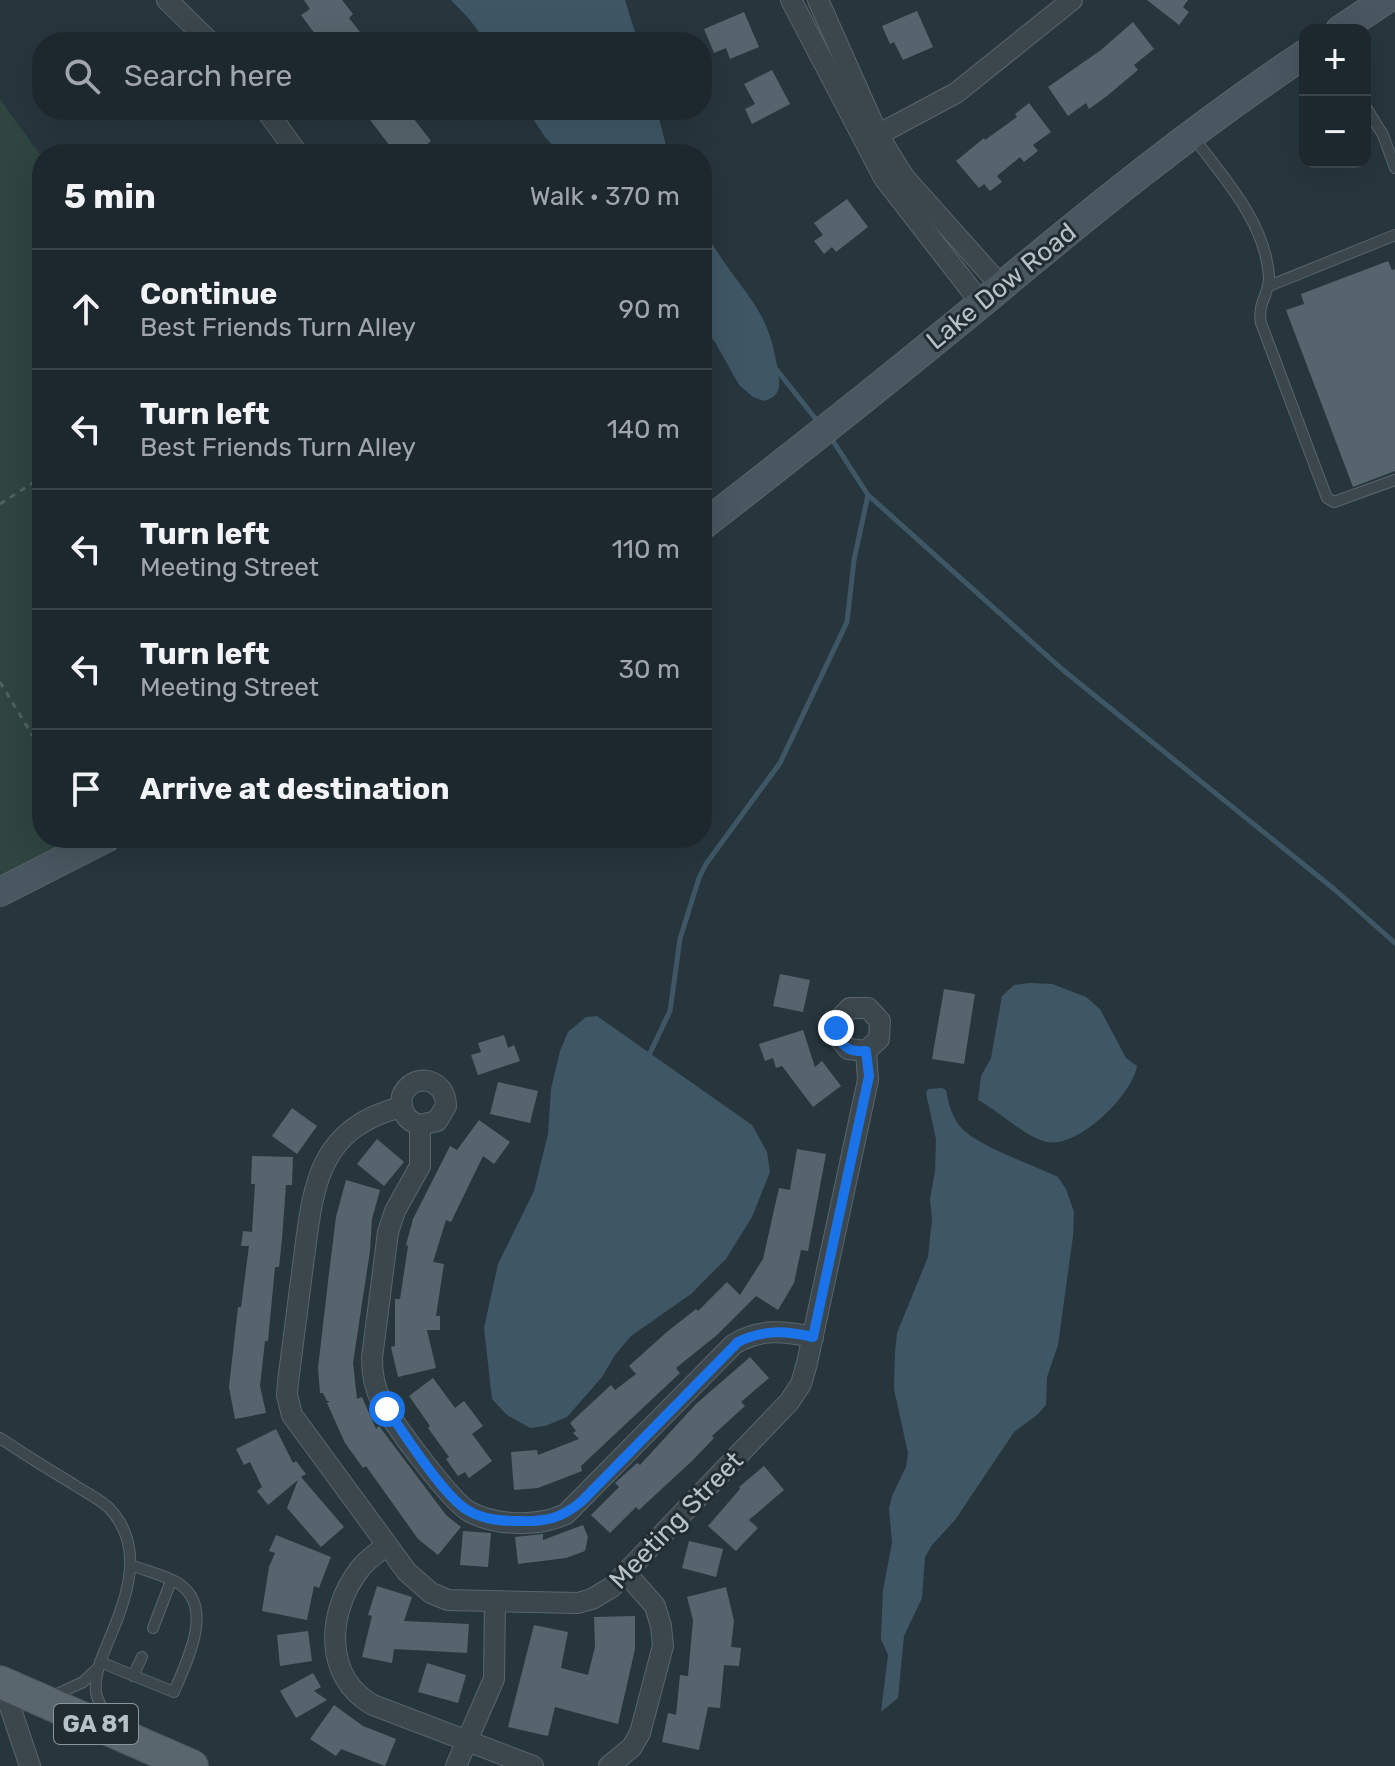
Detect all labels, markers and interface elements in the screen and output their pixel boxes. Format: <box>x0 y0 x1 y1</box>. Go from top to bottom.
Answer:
map controls <box>1299 24 1371 168</box>
button: + <box>1299 24 1371 96</box>
search box <box>32 32 712 120</box>
icon: search <box>60 54 104 98</box>
text: Search here <box>124 58 292 94</box>
button: − <box>1299 96 1371 168</box>
text: 5 min <box>64 176 156 217</box>
text: Walk · 370 m <box>530 181 680 212</box>
street label: Lake Dow Road <box>920 217 1082 356</box>
text: Continue <box>140 276 277 312</box>
icon: ahead <box>64 287 108 331</box>
text: 90 m <box>619 294 680 325</box>
text: Best Friends Turn Alley <box>140 312 416 343</box>
text: Turn left <box>140 396 270 432</box>
icon: left <box>64 407 108 451</box>
text: 140 m <box>607 414 680 445</box>
text: Best Friends Turn Alley <box>140 432 416 463</box>
text: Turn left <box>140 516 270 552</box>
icon: left <box>64 527 108 571</box>
text: 110 m <box>612 534 680 565</box>
text: Meeting Street <box>140 552 319 583</box>
text: Turn left <box>140 636 270 672</box>
icon: left <box>64 647 108 691</box>
text: 30 m <box>618 654 680 685</box>
text: Meeting Street <box>140 672 319 703</box>
icon: arrive <box>64 767 108 811</box>
text: Arrive at destination <box>140 771 450 807</box>
route end <box>818 1010 854 1046</box>
route start <box>369 1391 405 1427</box>
street label: Meeting Street <box>603 1445 750 1595</box>
road number: GA 81 <box>54 1704 138 1744</box>

